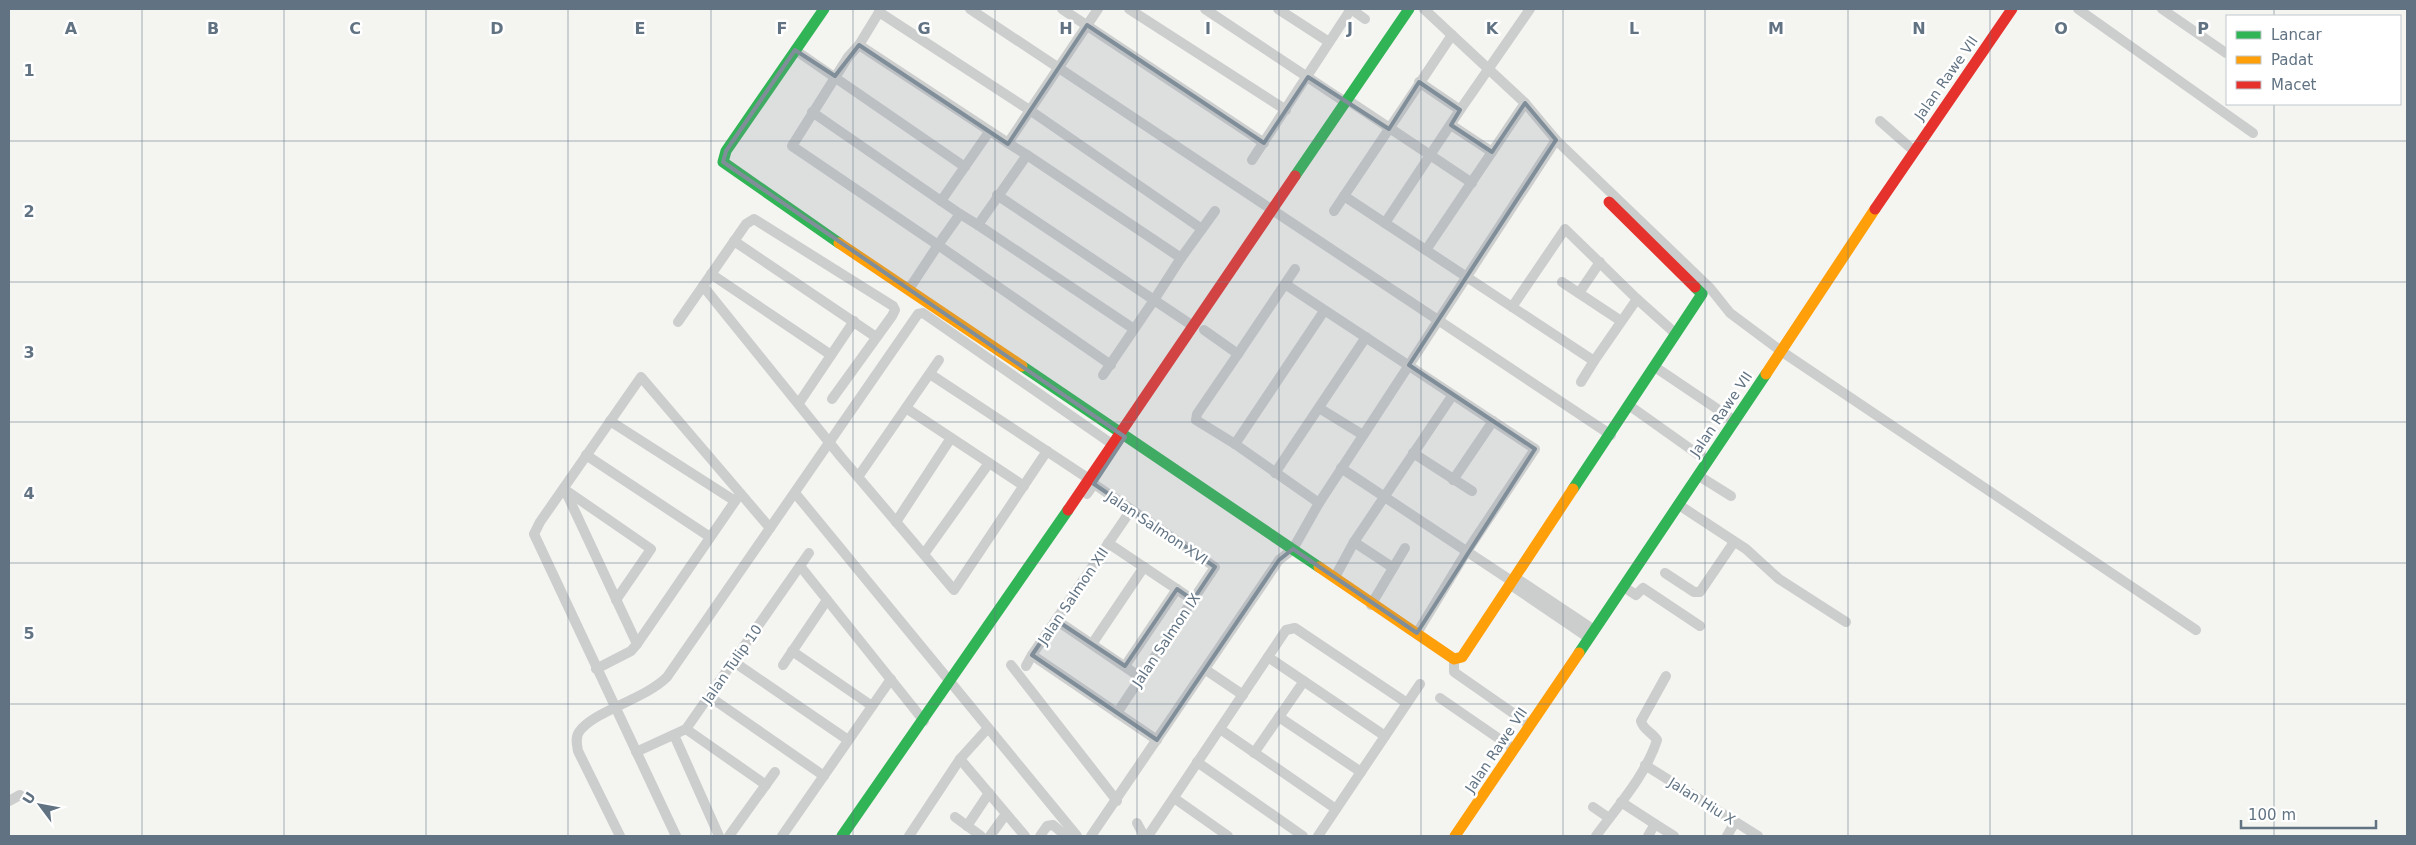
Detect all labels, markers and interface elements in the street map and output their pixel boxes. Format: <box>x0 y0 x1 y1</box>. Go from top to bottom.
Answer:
legend <box>2226 15 2401 105</box>
text: A <box>65 19 78 38</box>
text: B <box>207 19 219 38</box>
text: C <box>349 19 361 38</box>
text: D <box>490 19 504 38</box>
text: E <box>635 19 645 38</box>
text: F <box>777 19 787 38</box>
text: G <box>917 19 931 38</box>
text: H <box>1059 19 1073 38</box>
text: I <box>1205 19 1211 38</box>
text: J <box>1346 19 1353 38</box>
text: K <box>1486 19 1499 38</box>
text: L <box>1629 19 1639 38</box>
text: M <box>1768 19 1784 38</box>
text: N <box>1912 19 1926 38</box>
text: O <box>2054 19 2068 38</box>
text: P <box>2197 19 2209 38</box>
text: Lancar <box>2271 26 2322 44</box>
street label: Jalan Rawe VII <box>1911 33 1981 124</box>
text: Padat <box>2271 51 2313 69</box>
text: 1 <box>23 61 35 80</box>
text: Macet <box>2271 76 2317 94</box>
text: 2 <box>23 202 35 221</box>
text: 3 <box>23 343 35 362</box>
street label: Jalan Rawe VII <box>1686 369 1755 460</box>
text: 4 <box>23 484 35 503</box>
street label: Jalan Salmon XVI <box>1102 488 1211 568</box>
street label: Jalan Salmon XII <box>1034 545 1111 648</box>
street label: Jalan Salmon IX <box>1128 590 1203 691</box>
street label: Jalan Tulip 10 <box>698 621 765 707</box>
text: 5 <box>23 624 35 643</box>
street label: Jalan Rawe VII <box>1461 705 1530 796</box>
street label: Jalan Hiu X <box>1665 774 1739 828</box>
north arrow <box>15 780 65 830</box>
text: U <box>19 789 39 807</box>
scale bar <box>2241 798 2376 830</box>
text: 100 m <box>2248 806 2296 824</box>

